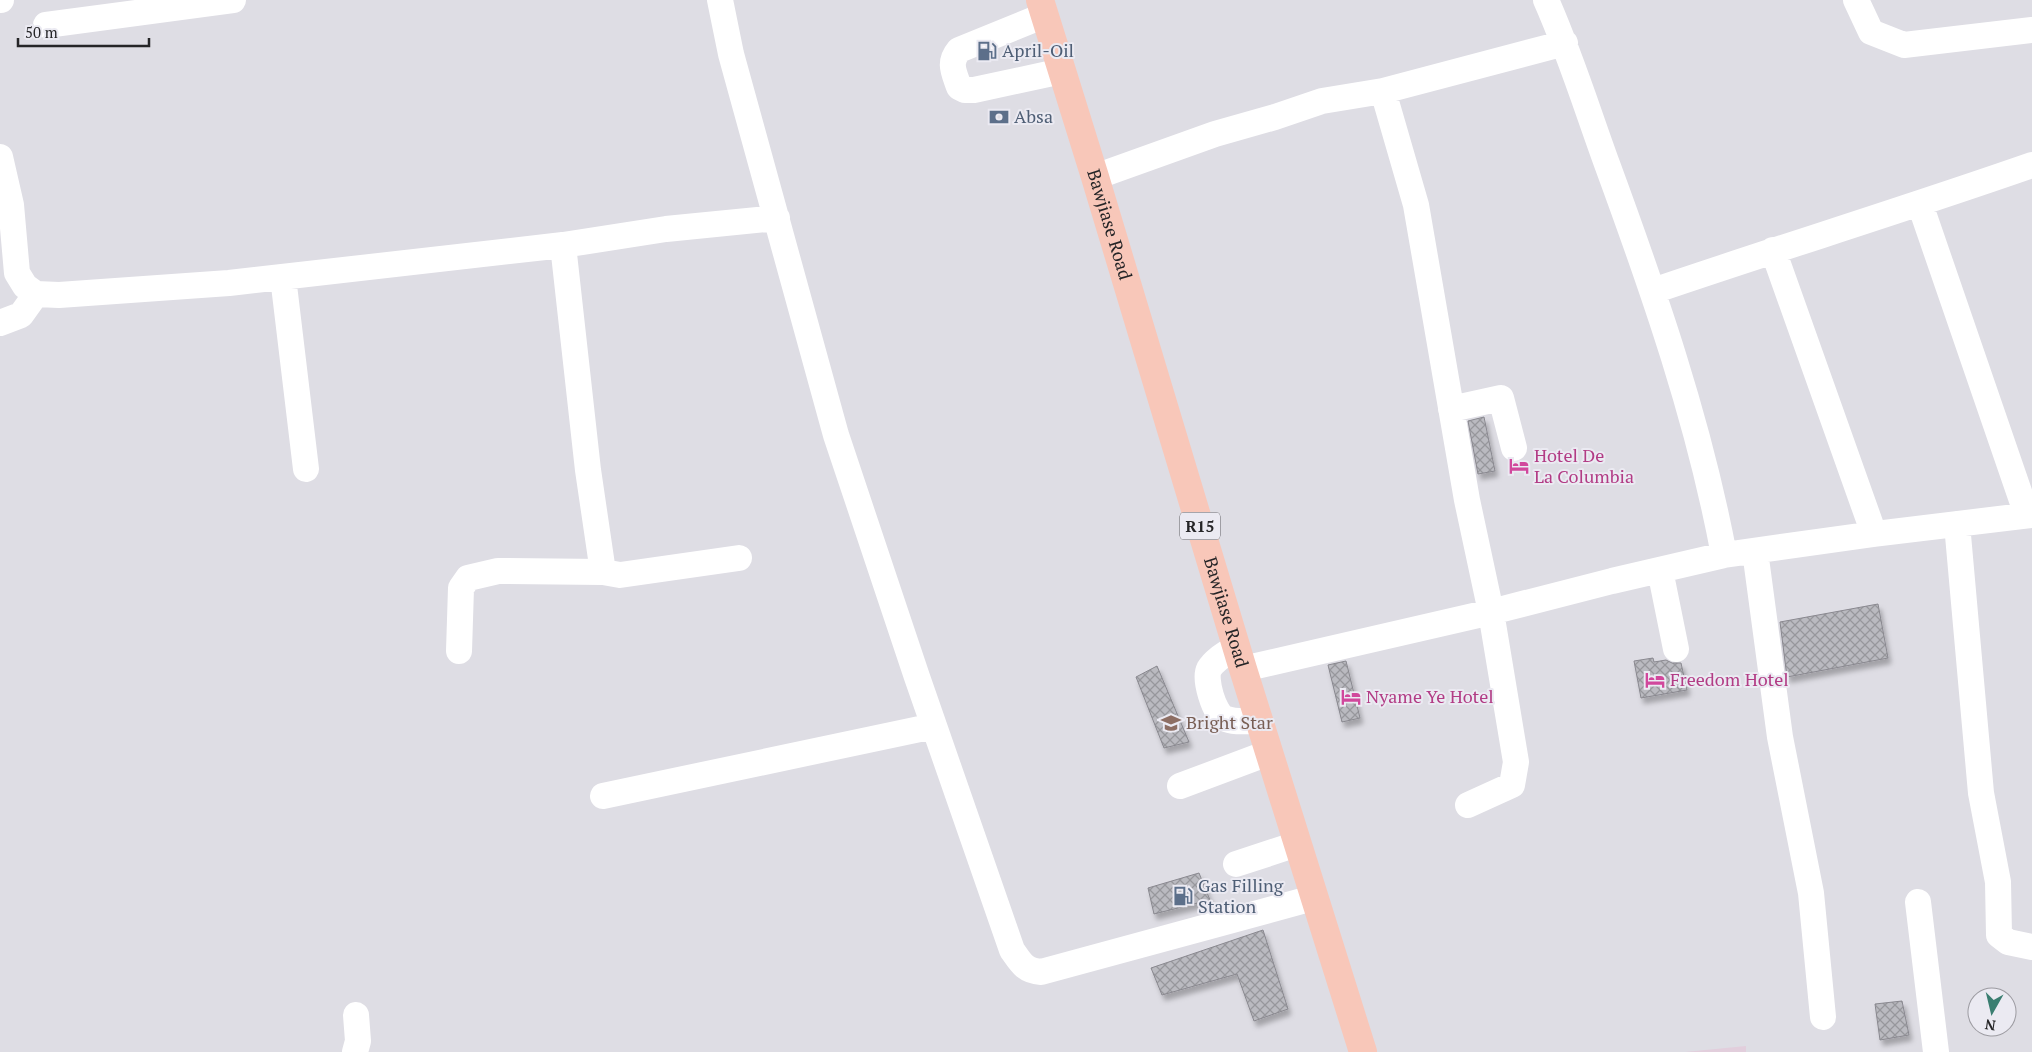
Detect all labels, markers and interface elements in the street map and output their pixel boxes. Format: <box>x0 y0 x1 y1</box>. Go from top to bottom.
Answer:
scale bar <box>18 15 149 47</box>
text: 50 m <box>25 22 58 42</box>
place label: April-Oil <box>1002 38 1074 62</box>
fuel station icon: April-Oil <box>976 40 998 62</box>
place label: Absa <box>1014 104 1053 128</box>
bank icon: Absa <box>988 106 1010 128</box>
street label: Bawjiase Road <box>1082 166 1138 282</box>
place label: Hotel De La Columbia <box>1534 443 1634 488</box>
hotel icon: Hotel De La Columbia <box>1508 455 1530 477</box>
road number: R15 <box>1180 512 1220 540</box>
street label: Bawjiase Road <box>1199 554 1255 670</box>
place label: Freedom Hotel <box>1670 667 1789 691</box>
hotel icon: Freedom Hotel <box>1644 669 1666 691</box>
place label: Nyame Ye Hotel <box>1366 684 1494 708</box>
hotel icon: Nyame Ye Hotel <box>1340 686 1362 708</box>
place label: Bright Star <box>1186 710 1273 734</box>
school or university icon: Bright Star <box>1160 712 1182 734</box>
place label: Gas Filling Station <box>1198 873 1284 918</box>
fuel station icon: Gas Filling Station <box>1172 885 1194 907</box>
north arrow <box>1967 987 2017 1037</box>
text: N <box>1983 1015 1997 1036</box>

